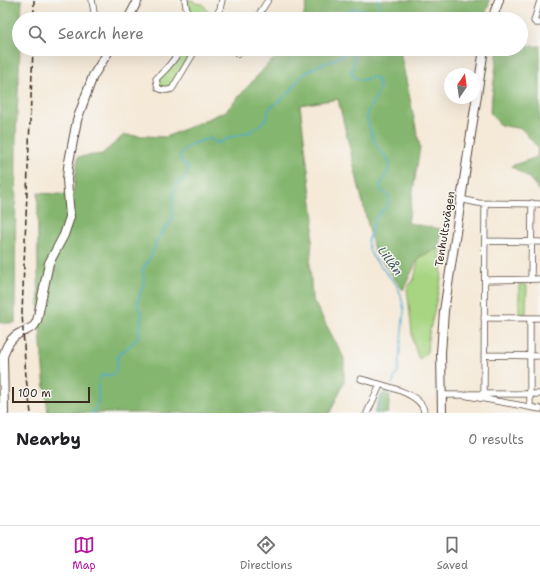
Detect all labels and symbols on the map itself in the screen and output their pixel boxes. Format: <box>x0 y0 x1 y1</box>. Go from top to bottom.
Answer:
north arrow <box>444 68 480 104</box>
street label: Tenhultsvägen <box>432 190 458 268</box>
water label: Lillån <box>374 243 406 279</box>
scale bar <box>12 385 90 404</box>

